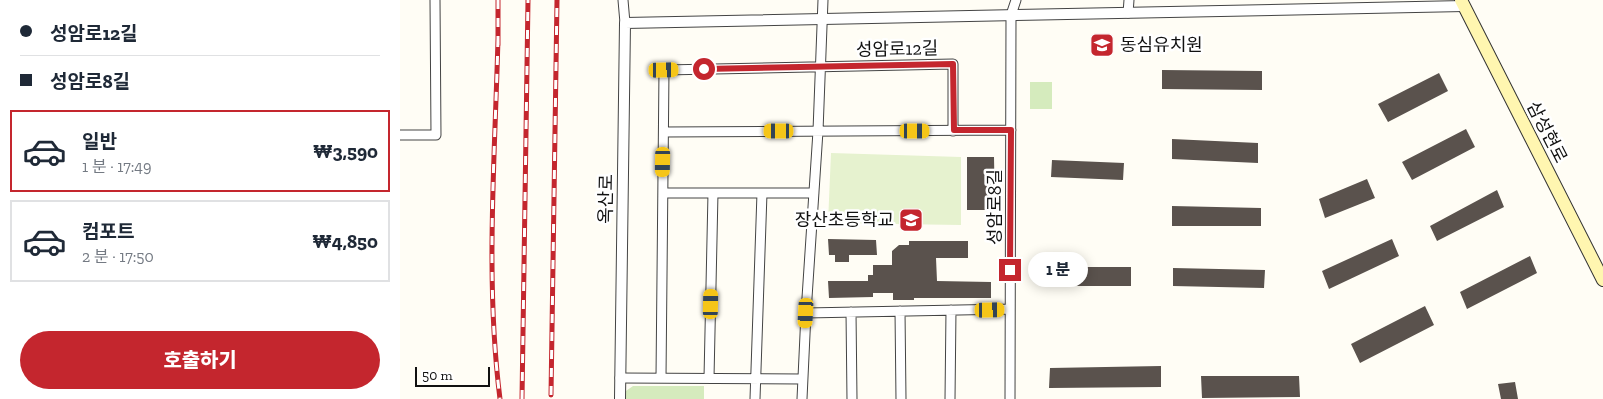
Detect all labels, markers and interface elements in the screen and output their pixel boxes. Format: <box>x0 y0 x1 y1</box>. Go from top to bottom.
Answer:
text: 성암로12길 <box>50 22 138 45</box>
school or university icon: 동심유치원 <box>1089 32 1115 58</box>
place label: 동심유치원 <box>1120 34 1203 56</box>
street label: 성암로12길 <box>856 37 938 61</box>
route start <box>693 58 715 80</box>
car <box>648 62 679 78</box>
text: 성암로8길 <box>50 70 130 93</box>
street label: 삼성현로 <box>1522 97 1572 167</box>
car <box>764 124 794 139</box>
car <box>900 124 930 139</box>
icon: car <box>22 129 67 174</box>
text: 일반 <box>82 130 117 153</box>
text: ₩3,590 <box>313 140 378 163</box>
car <box>655 147 670 177</box>
text: 1 분 · 17:49 <box>82 157 151 176</box>
street label: 성암로8길 <box>984 169 1006 245</box>
street label: 옥산로 <box>595 174 617 224</box>
school or university icon: 장산초등학교 <box>898 207 924 233</box>
place label: 장산초등학교 <box>795 209 894 231</box>
icon: car <box>22 219 67 264</box>
text: 컴포트 <box>82 220 134 243</box>
text: ₩4,850 <box>312 230 378 253</box>
text: 2 분 · 17:50 <box>82 247 154 266</box>
callout: 1 분 <box>1028 252 1088 288</box>
route end <box>999 259 1021 281</box>
text: 1 분 <box>1046 260 1070 279</box>
car <box>703 289 718 319</box>
car <box>797 298 814 328</box>
car <box>974 302 1005 318</box>
button: 호출하기 <box>20 331 380 389</box>
scale bar <box>415 364 490 387</box>
text: 50 m <box>422 367 453 384</box>

